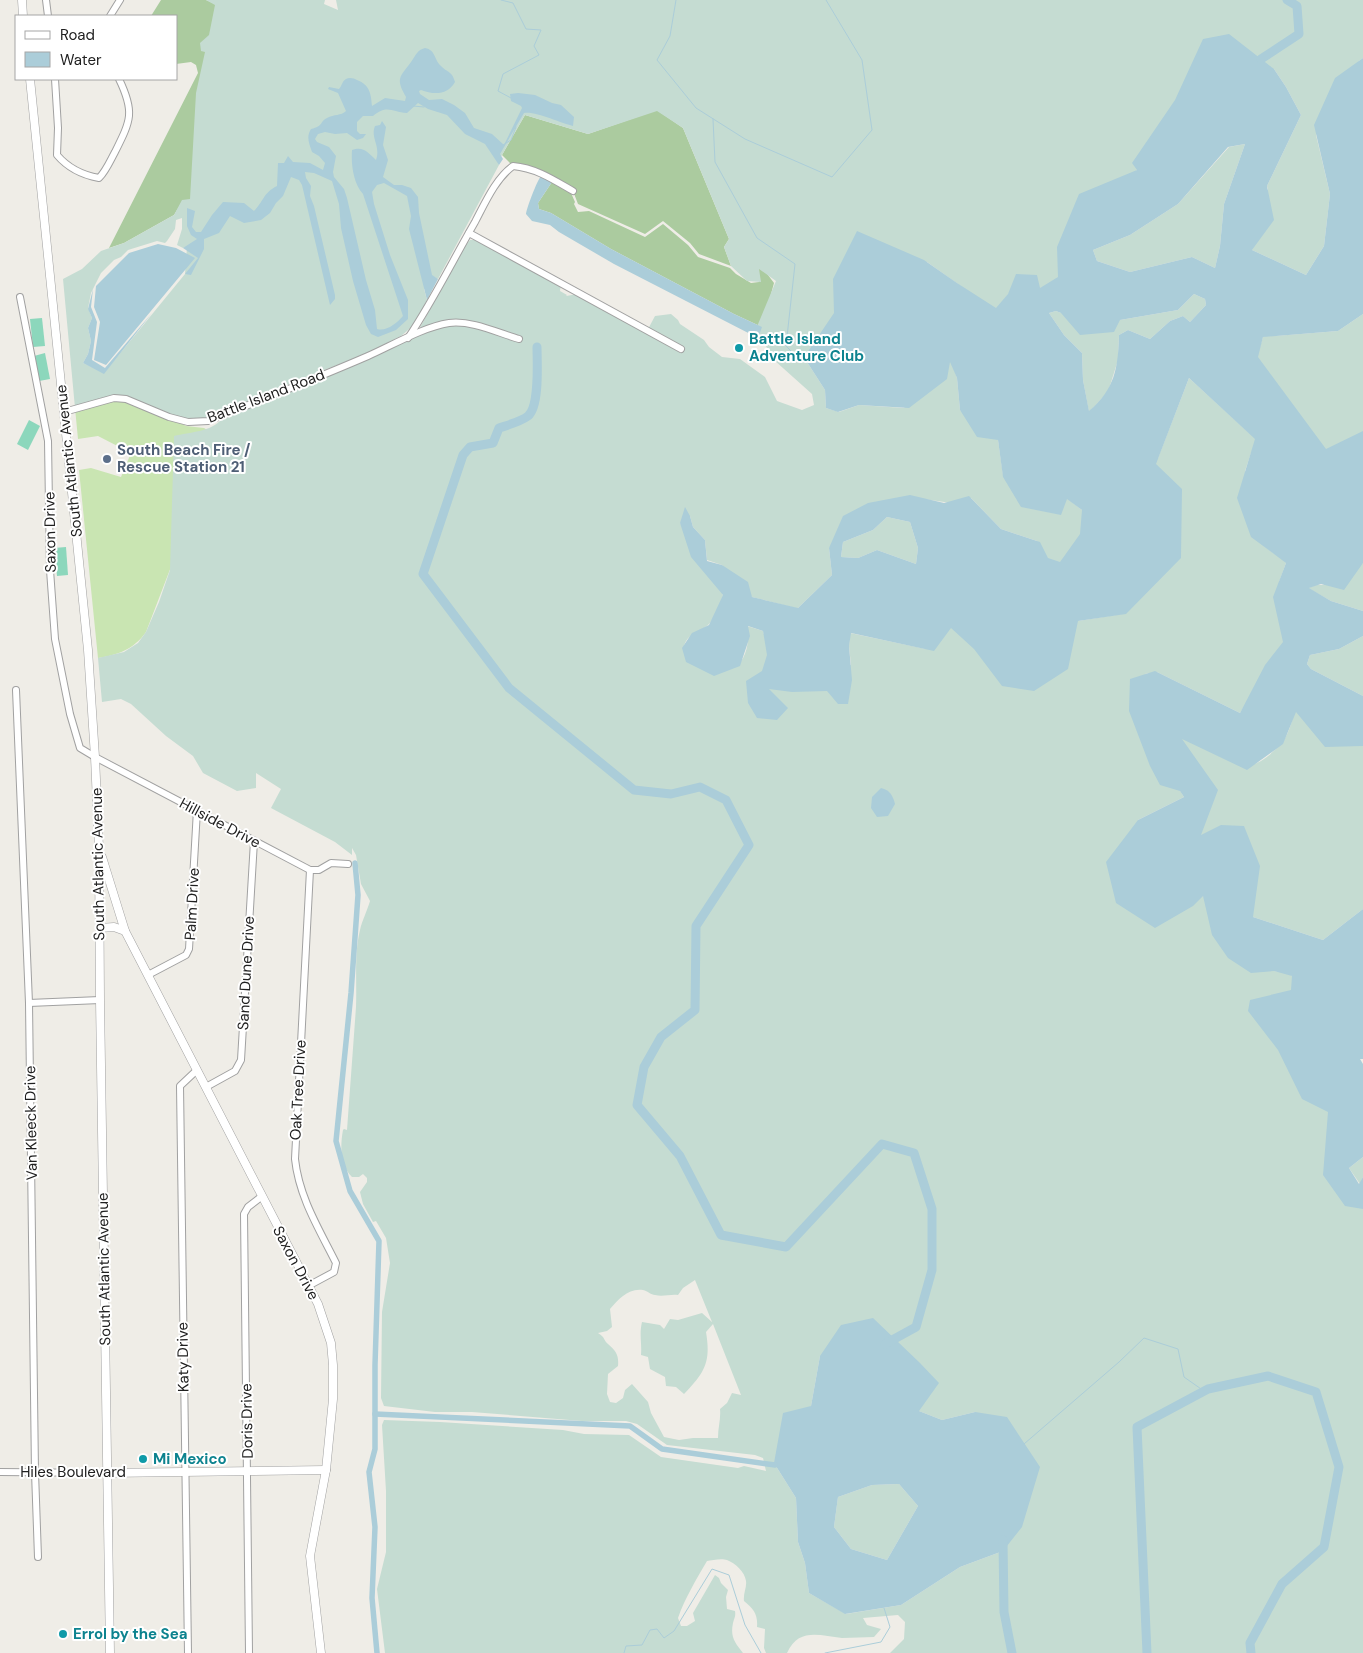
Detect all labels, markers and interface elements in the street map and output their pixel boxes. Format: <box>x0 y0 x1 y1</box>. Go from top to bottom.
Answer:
legend <box>15 15 178 80</box>
text: Road <box>60 25 95 45</box>
text: Water <box>60 50 102 70</box>
place label: Battle Island Adventure Club <box>749 329 864 366</box>
marker: Battle Island Adventure Club <box>733 342 745 354</box>
street label: Battle Island Road <box>204 364 328 428</box>
street label: South Atlantic Avenue <box>51 384 87 538</box>
place label: South Beach Fire / Rescue Station 21 <box>117 440 251 477</box>
marker: South Beach Fire / Rescue Station 21 <box>101 453 113 465</box>
street label: Saxon Drive <box>39 491 61 573</box>
street label: South Atlantic Avenue <box>87 787 109 941</box>
street label: Hillside Drive <box>176 793 264 853</box>
street label: Palm Drive <box>180 867 204 941</box>
street label: Sand Dune Drive <box>233 915 259 1031</box>
street label: Oak Tree Drive <box>285 1039 311 1141</box>
street label: Van Kleeck Drive <box>20 1065 42 1181</box>
street label: South Atlantic Avenue <box>93 1192 115 1346</box>
street label: Saxon Drive <box>268 1223 324 1303</box>
street label: Katy Drive <box>172 1322 194 1392</box>
street label: Doris Drive <box>236 1383 258 1459</box>
place label: Mi Mexico <box>153 1449 227 1469</box>
marker: Mi Mexico <box>137 1453 149 1465</box>
street label: Hiles Boulevard <box>20 1462 126 1482</box>
place label: Errol by the Sea <box>73 1624 188 1644</box>
marker: Errol by the Sea <box>57 1628 69 1640</box>

